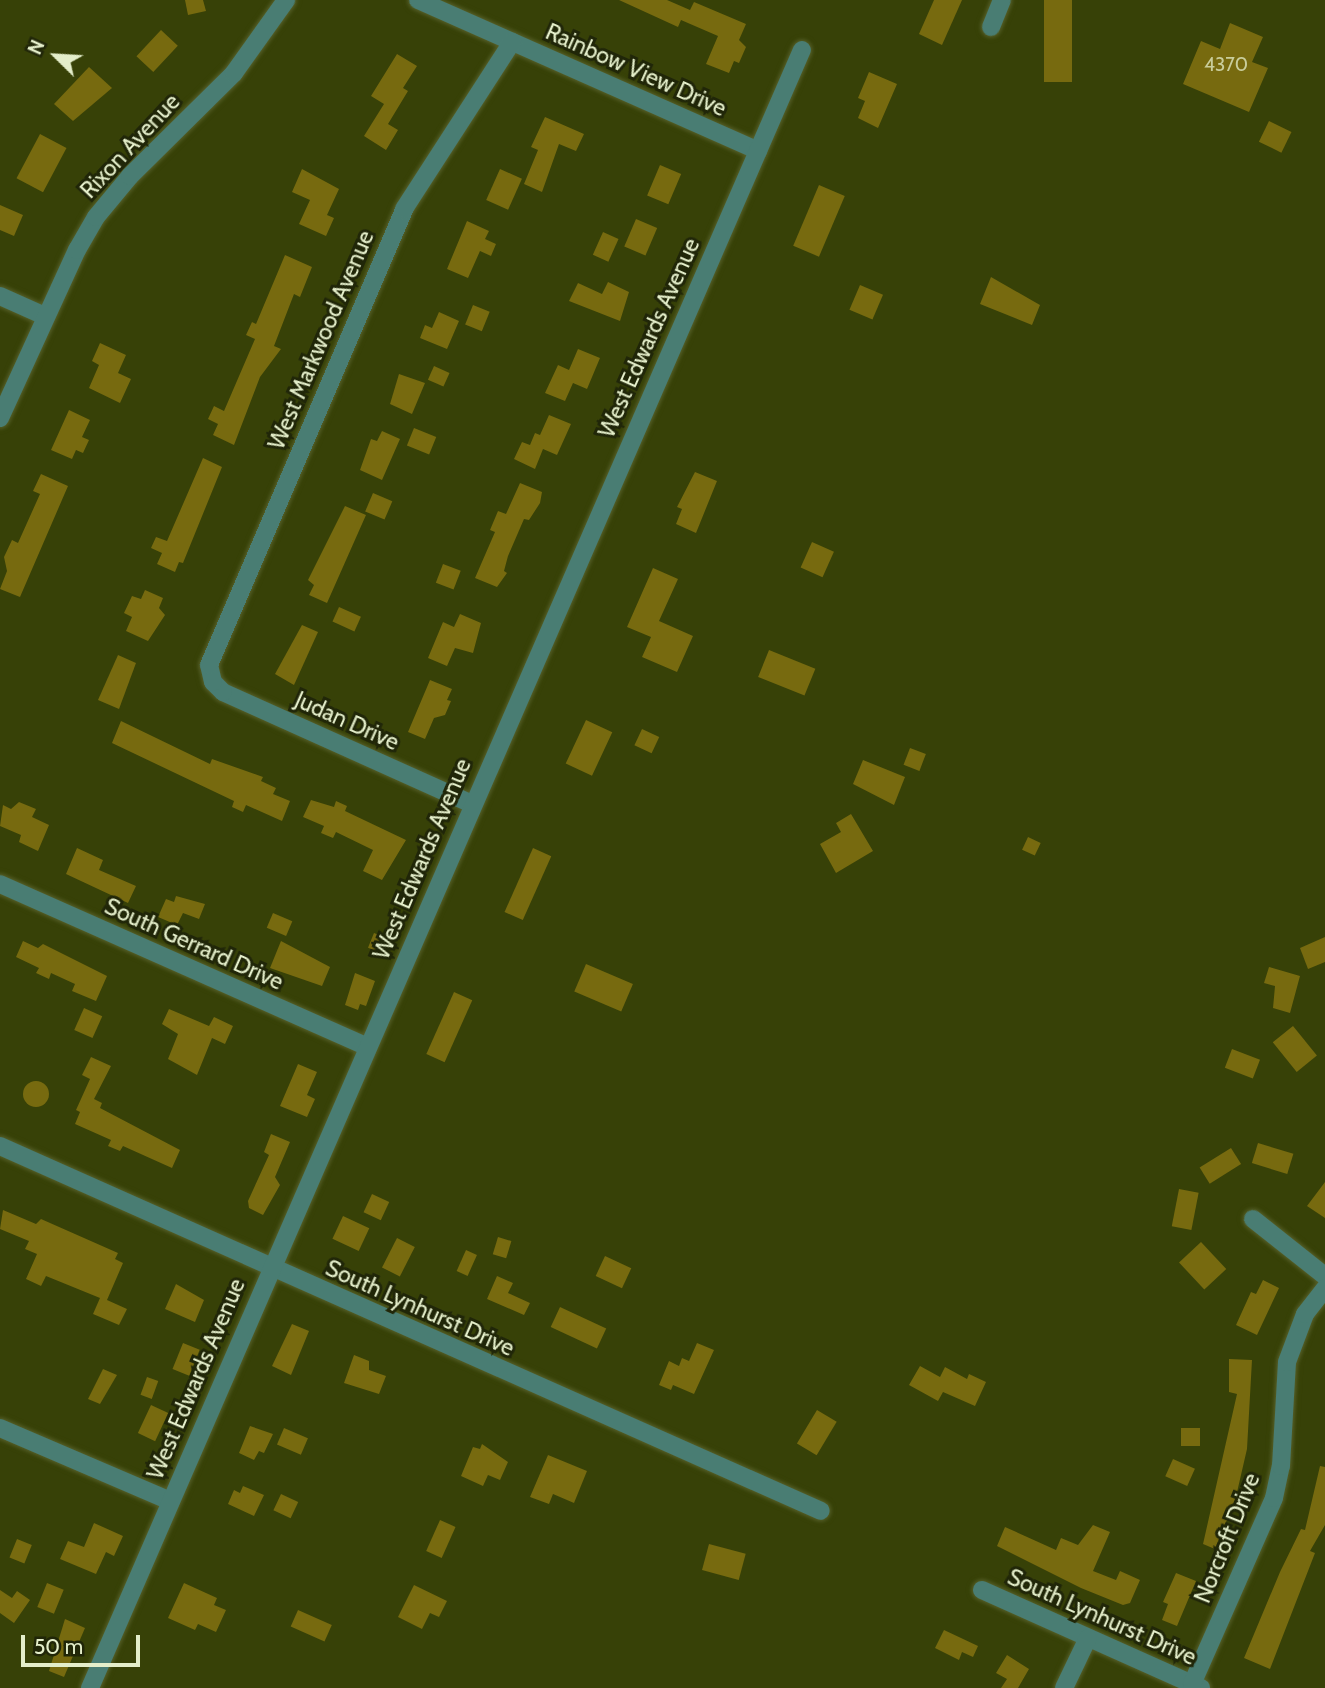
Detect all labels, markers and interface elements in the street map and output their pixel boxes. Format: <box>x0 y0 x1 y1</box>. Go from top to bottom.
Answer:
street label: Rainbow View Drive <box>541 18 731 122</box>
north arrow <box>21 21 91 91</box>
text: N <box>23 36 50 58</box>
house number: 4370 <box>1204 54 1248 76</box>
street label: Rixon Avenue <box>75 88 185 204</box>
street label: West Markwood Avenue <box>262 226 380 454</box>
street label: West Edwards Avenue <box>593 234 705 442</box>
street label: Judan Drive <box>291 686 403 756</box>
street label: West Edwards Avenue <box>367 755 477 963</box>
street label: South Gerrard Drive <box>100 892 288 996</box>
street label: South Lynhurst Drive <box>321 1254 519 1362</box>
street label: West Edwards Avenue <box>141 1275 251 1483</box>
street label: Norcroft Drive <box>1188 1469 1266 1607</box>
street label: South Lynhurst Drive <box>1003 1563 1201 1671</box>
scale bar <box>24 1622 144 1666</box>
text: 50 m <box>34 1634 83 1659</box>

